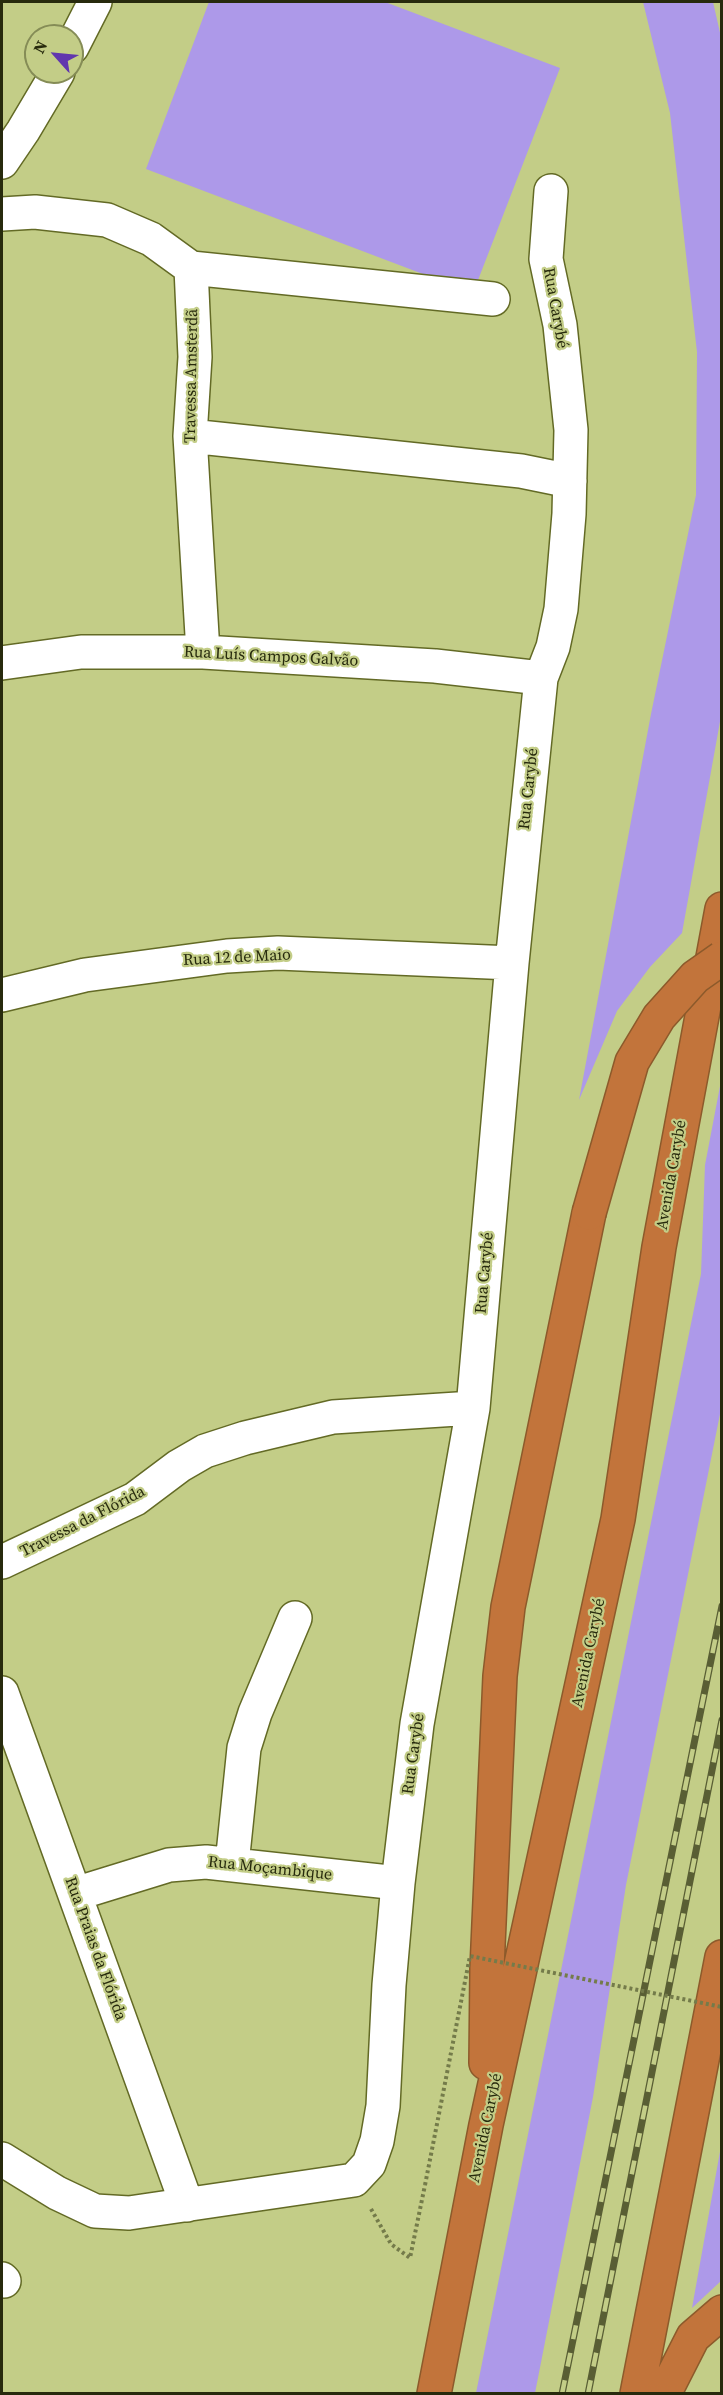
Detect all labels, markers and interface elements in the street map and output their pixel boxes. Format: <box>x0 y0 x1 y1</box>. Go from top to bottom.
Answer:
north arrow <box>24 24 84 84</box>
text: N <box>27 37 52 57</box>
street label: Rua Carybé <box>538 266 572 350</box>
street label: Travessa Amsterdã <box>181 309 203 443</box>
street label: Rua Luís Campos Galvão <box>183 643 359 671</box>
street label: Rua Carybé <box>515 747 543 831</box>
street label: Rua 12 de Maio <box>183 946 291 970</box>
street label: Avenida Carybé <box>653 1119 691 1231</box>
street label: Rua Carybé <box>472 1231 498 1315</box>
street label: Travessa da Flórida <box>17 1482 149 1562</box>
street label: Avenida Carybé <box>568 1597 610 1709</box>
street label: Rua Carybé <box>399 1712 429 1796</box>
street label: Rua Moçambique <box>207 1853 333 1885</box>
street label: Rua Praias da Flórida <box>60 1875 130 2023</box>
street label: Avenida Carybé <box>465 2072 507 2184</box>

